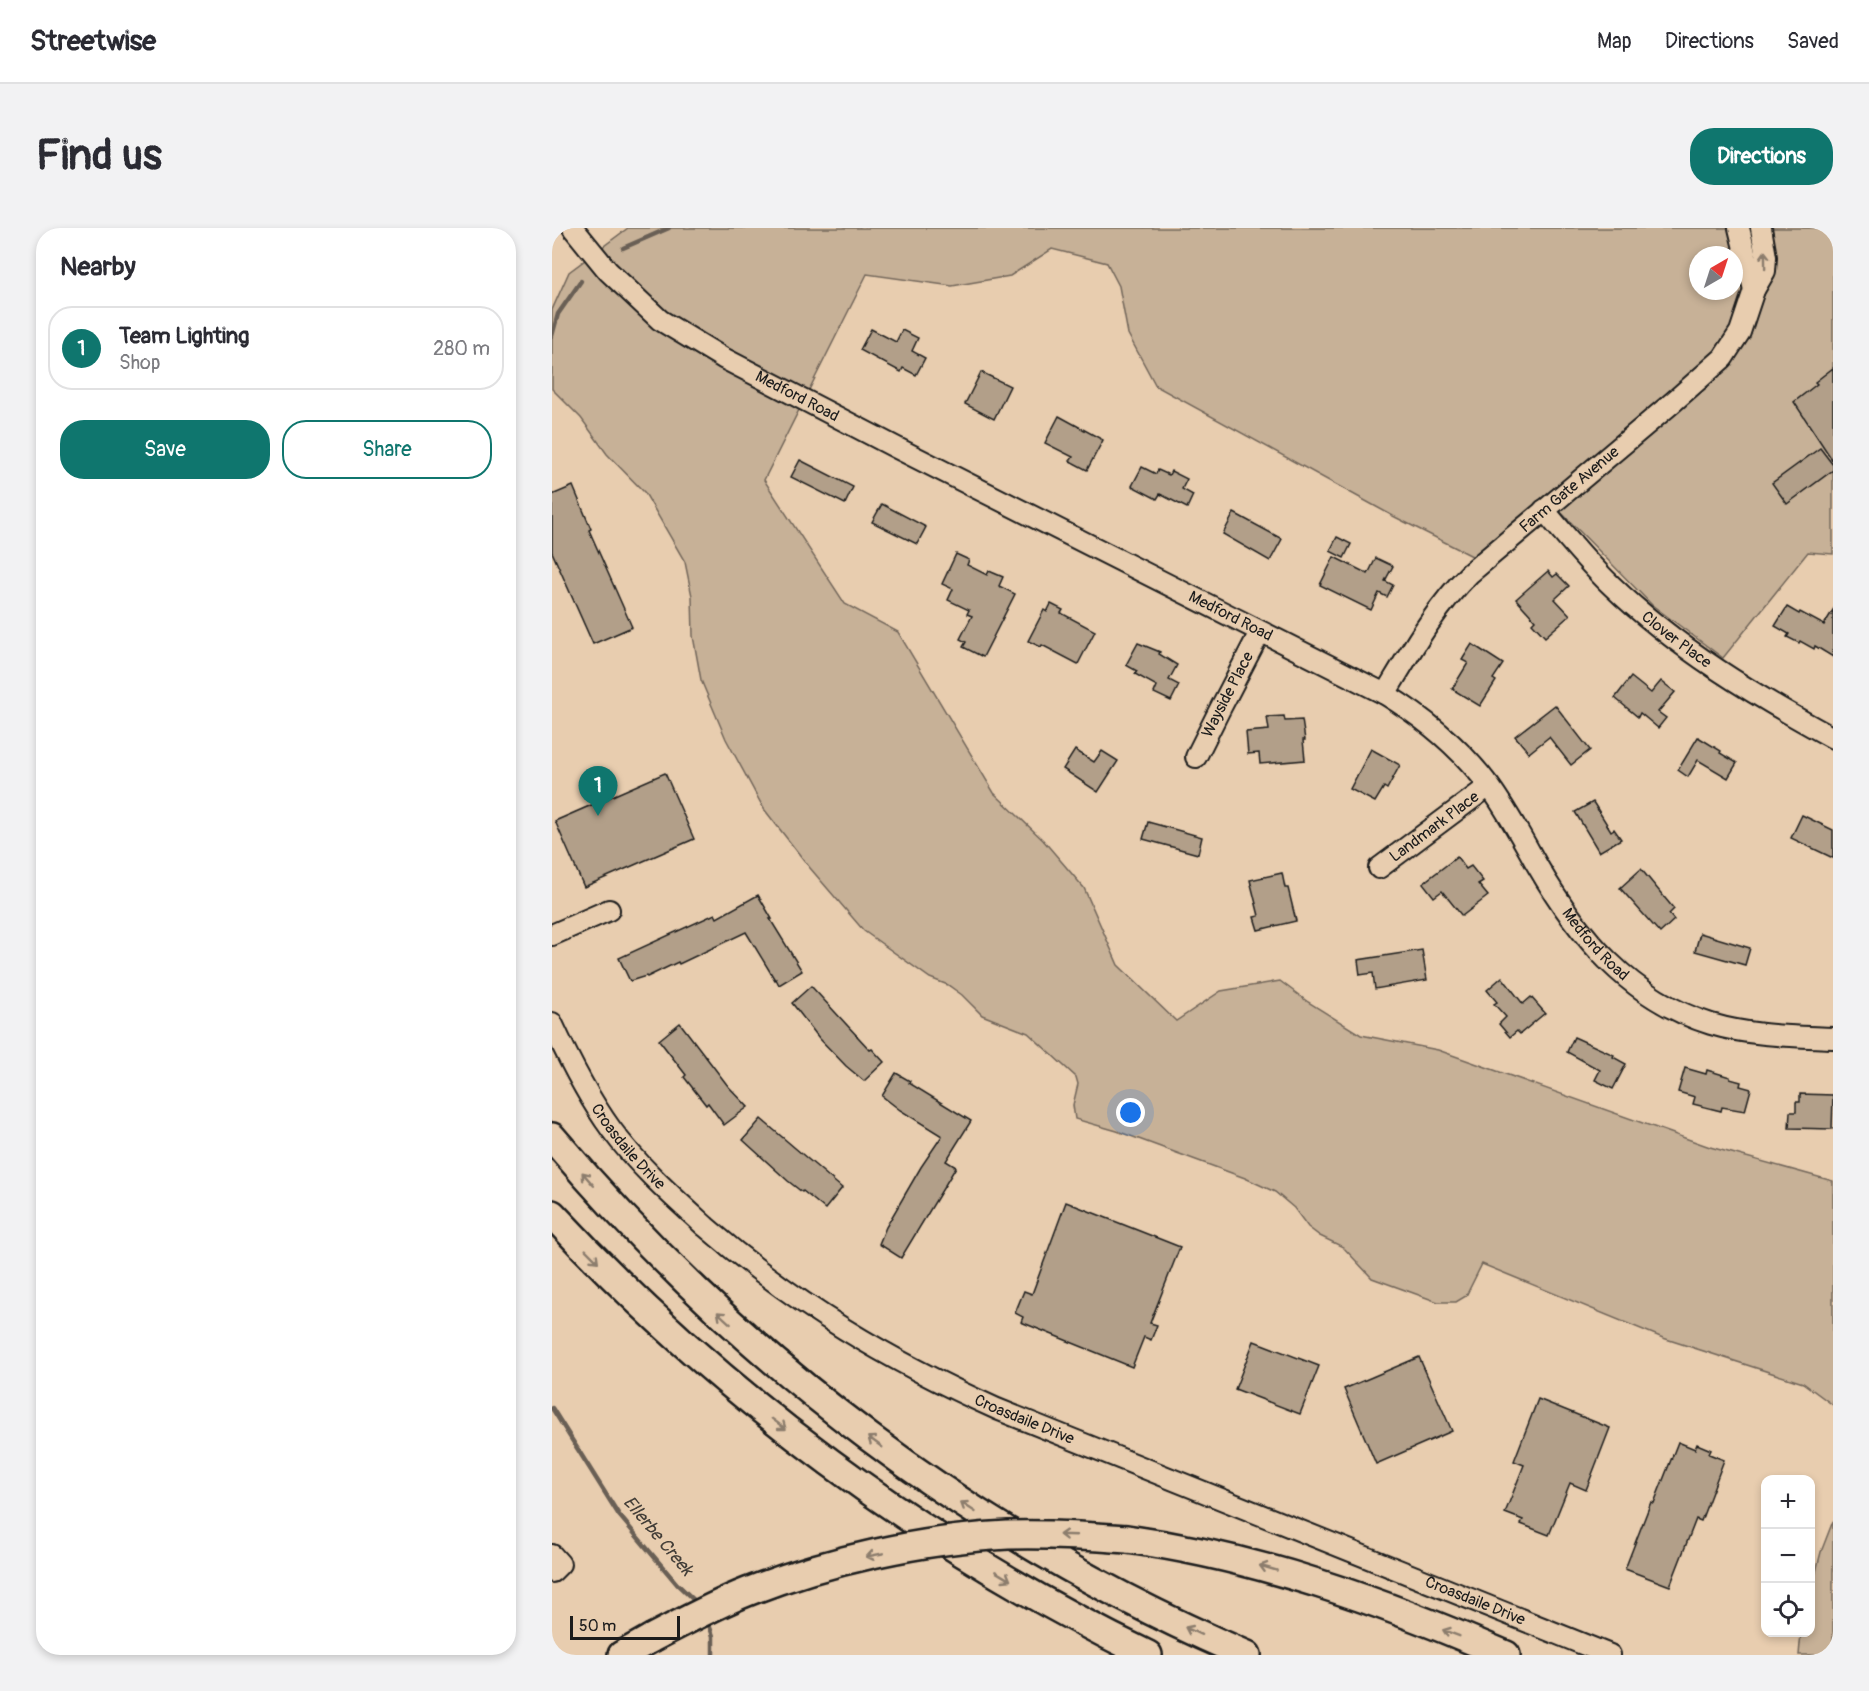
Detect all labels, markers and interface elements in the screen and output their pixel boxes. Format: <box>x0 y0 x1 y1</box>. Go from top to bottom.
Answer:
text: Streetwise <box>30 24 156 59</box>
text: Map <box>1597 28 1632 55</box>
text: Directions <box>1665 28 1754 55</box>
text: Saved <box>1787 28 1839 55</box>
button: Directions <box>1690 128 1833 185</box>
text: Find us <box>36 130 162 182</box>
north arrow <box>1689 246 1743 300</box>
text: Nearby <box>60 251 136 283</box>
one-way arrow <box>1759 251 1771 271</box>
text: Team Lighting <box>119 322 249 350</box>
text: 1 <box>78 336 85 361</box>
text: 280 m <box>433 336 490 361</box>
text: Shop <box>119 350 160 375</box>
street label: Medford Road <box>752 367 842 426</box>
button: Save <box>60 420 270 479</box>
button: Share <box>282 420 492 479</box>
street label: Farm Gate Avenue <box>1515 442 1623 537</box>
street label: Medford Road <box>1185 587 1276 646</box>
street label: Clover Place <box>1637 607 1715 673</box>
street label: Wayside Place <box>1197 648 1258 741</box>
pin: 1 <box>578 766 618 816</box>
street label: Landmark Place <box>1386 787 1483 867</box>
street label: Medford Road <box>1557 904 1633 985</box>
your location <box>1116 1098 1145 1127</box>
street label: Croasdaile Drive <box>587 1100 670 1194</box>
one-way arrow <box>581 1172 595 1187</box>
one-way arrow <box>585 1249 599 1264</box>
one-way arrow <box>717 1311 732 1325</box>
street label: Croasdaile Drive <box>971 1390 1077 1449</box>
one-way arrow <box>771 1417 787 1430</box>
one-way arrow <box>867 1436 883 1448</box>
map controls <box>1761 1475 1815 1637</box>
button: + <box>1761 1475 1815 1529</box>
water label: Ellerbe Creek <box>618 1491 699 1582</box>
one-way arrow <box>960 1501 976 1513</box>
button: − <box>1761 1529 1815 1583</box>
one-way arrow <box>1059 1530 1079 1541</box>
one-way arrow <box>865 1550 885 1561</box>
one-way arrow <box>1259 1562 1278 1573</box>
one-way arrow <box>994 1570 1011 1582</box>
street label: Croasdaile Drive <box>1422 1572 1528 1630</box>
button: locate <box>1761 1583 1815 1637</box>
scale bar <box>570 1613 680 1640</box>
text: 50 m <box>579 1616 616 1636</box>
one-way arrow <box>1185 1625 1203 1637</box>
one-way arrow <box>1443 1627 1461 1638</box>

